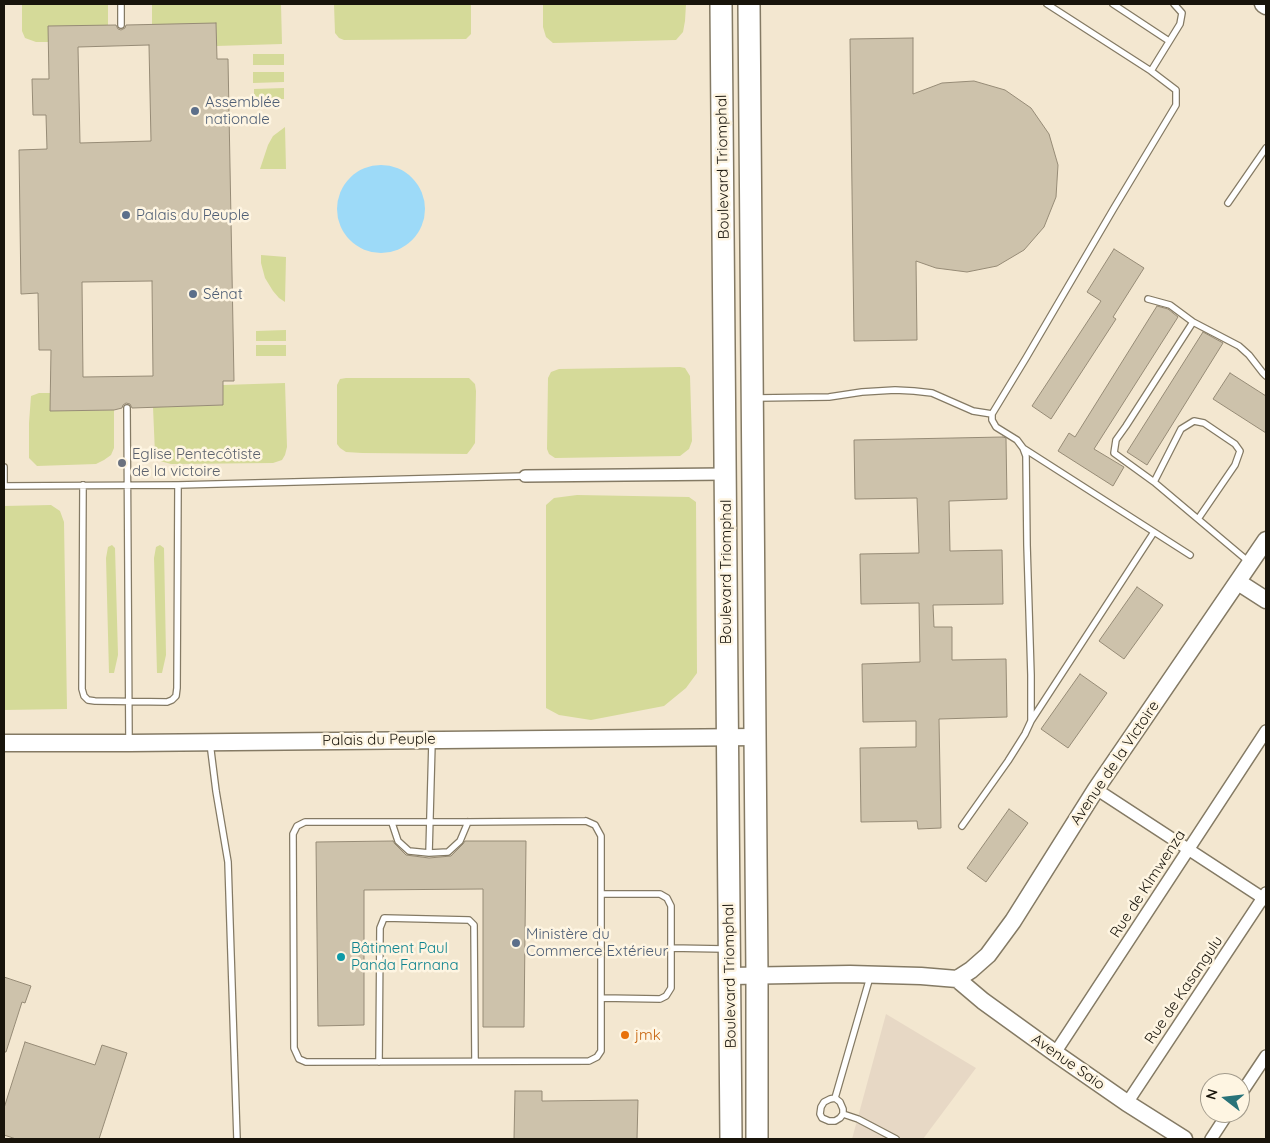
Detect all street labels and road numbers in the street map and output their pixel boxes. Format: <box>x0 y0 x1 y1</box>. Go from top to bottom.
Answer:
street label: Boulevard Triomphal <box>713 95 733 239</box>
street label: Boulevard Triomphal <box>717 500 735 644</box>
street label: Avenue de la Victoire <box>1067 698 1163 828</box>
street label: Palais du Peuple <box>322 730 436 750</box>
street label: Rue de KImwenza <box>1106 827 1190 941</box>
street label: Boulevard Triomphal <box>720 904 740 1048</box>
street label: Rue de Kasangulu <box>1141 933 1227 1047</box>
street label: Avenue Saio <box>1028 1030 1108 1094</box>

